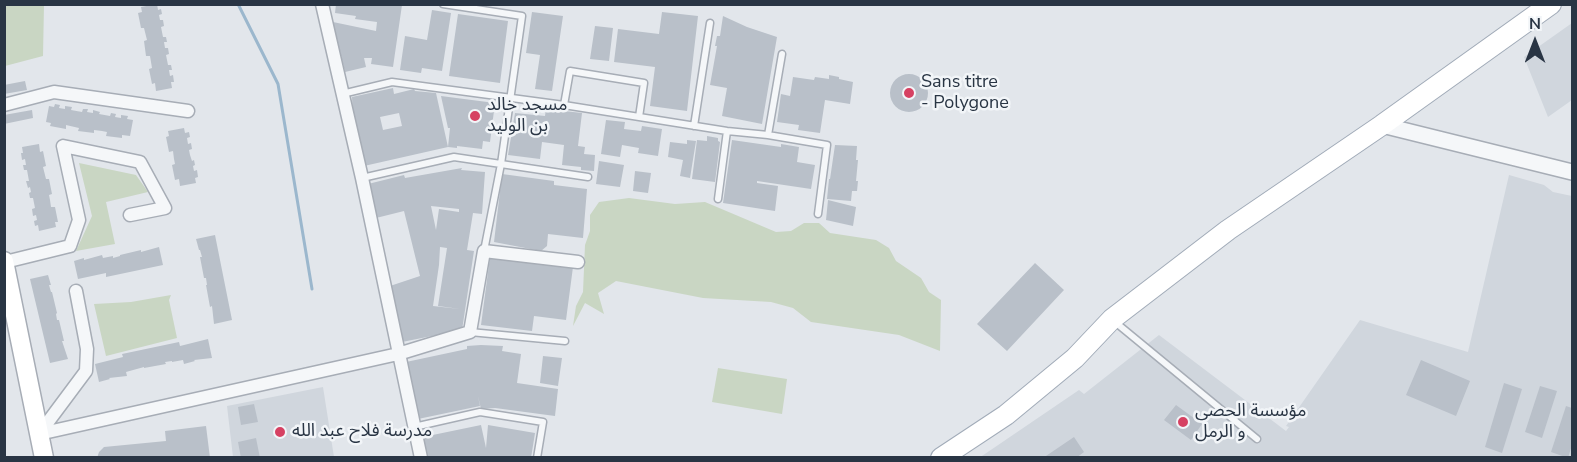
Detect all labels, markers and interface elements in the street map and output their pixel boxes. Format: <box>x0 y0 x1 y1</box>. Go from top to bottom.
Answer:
north arrow <box>1505 12 1565 72</box>
text: N <box>1529 13 1541 35</box>
place label: Sans titre - Polygone <box>921 72 1009 115</box>
marker: Sans titre - Polygone <box>902 86 916 100</box>
place label: مسجد خالد بن الوليد <box>487 95 568 138</box>
marker: مسجد خالد بن الوليد <box>468 109 482 123</box>
place label: مؤسسة الحصى و الرمل <box>1195 401 1306 444</box>
marker: مؤسسة الحصى و الرمل <box>1176 415 1190 429</box>
place label: مدرسة فلاح عبد الله <box>292 421 432 443</box>
marker: مدرسة فلاح عبد الله <box>273 425 287 439</box>

